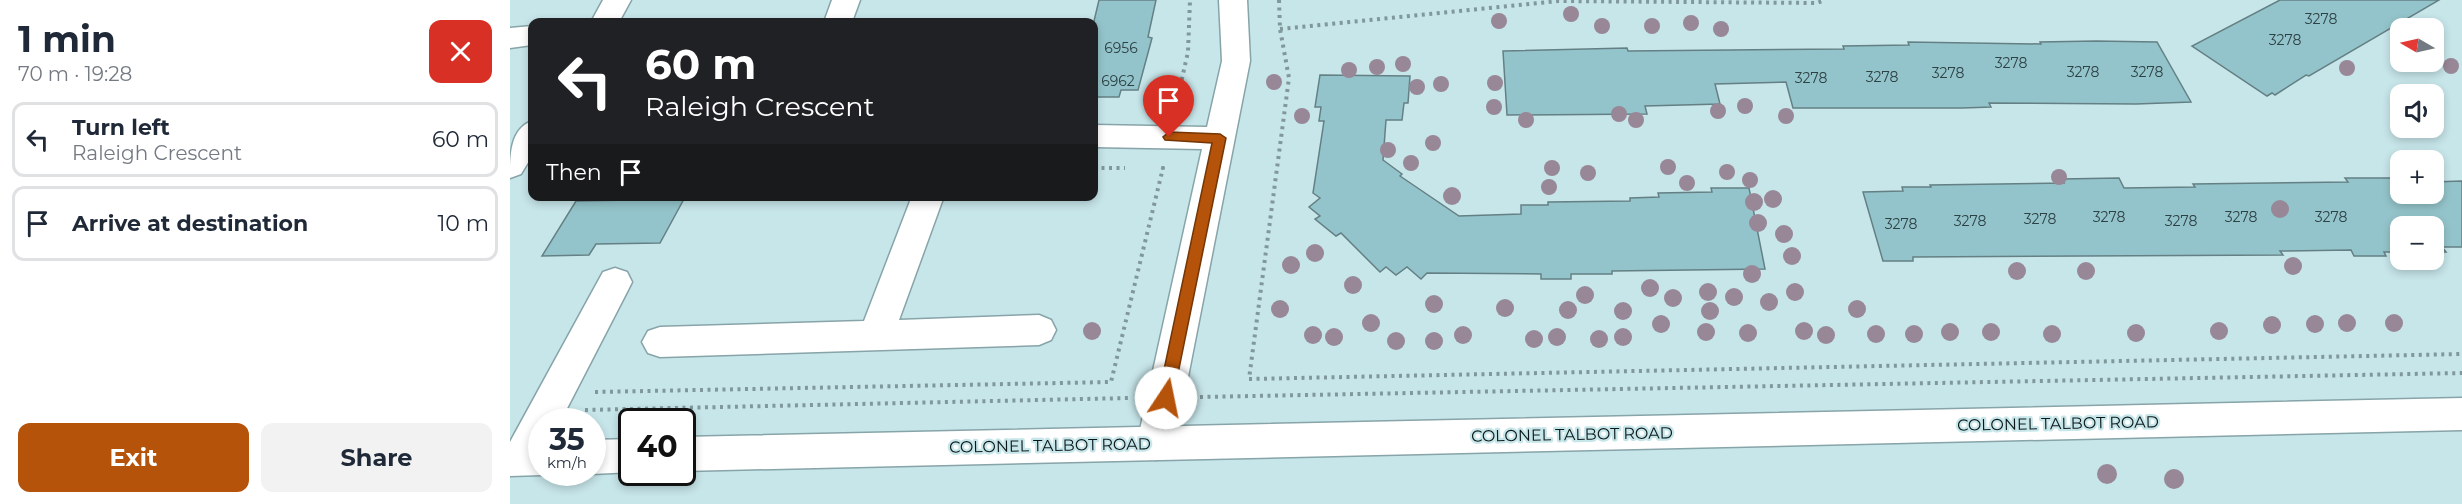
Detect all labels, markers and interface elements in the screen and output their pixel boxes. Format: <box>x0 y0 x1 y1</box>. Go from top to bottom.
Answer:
house number: 3278 <box>2305 10 2337 28</box>
text: 1 min <box>18 17 116 61</box>
north arrow <box>2390 18 2444 72</box>
map controls <box>2390 18 2444 270</box>
button: close <box>429 20 492 83</box>
house number: 3278 <box>2269 31 2301 49</box>
text: 60 m <box>645 38 756 90</box>
house number: 6956 <box>1104 39 1138 57</box>
icon: left <box>546 42 624 120</box>
house number: 3278 <box>1995 54 2027 72</box>
text: 70 m · 19:28 <box>18 62 132 86</box>
house number: 3278 <box>2067 63 2099 81</box>
house number: 3278 <box>2131 63 2163 81</box>
house number: 3278 <box>1932 64 1964 82</box>
house number: 3278 <box>1866 68 1898 86</box>
house number: 3278 <box>1795 69 1827 87</box>
house number: 6962 <box>1101 72 1135 90</box>
pin <box>1143 75 1194 137</box>
icon: arrive <box>1152 84 1185 117</box>
button: sound <box>2390 84 2444 138</box>
text: Raleigh Crescent <box>645 90 875 123</box>
text: Turn left <box>72 114 170 141</box>
icon: left <box>21 123 54 156</box>
text: 60 m <box>432 126 489 153</box>
text: Raleigh Crescent <box>72 141 242 165</box>
button: + <box>2390 150 2444 204</box>
icon: arrive <box>614 156 647 189</box>
text: Then <box>546 159 602 186</box>
icon: arrive <box>21 207 54 240</box>
house number: 3278 <box>2093 208 2125 226</box>
house number: 3278 <box>2225 208 2257 226</box>
house number: 3278 <box>2315 208 2347 226</box>
text: Arrive at destination <box>72 210 308 237</box>
text: 10 m <box>437 210 489 237</box>
house number: 3278 <box>2024 210 2056 228</box>
house number: 3278 <box>1954 212 1986 230</box>
house number: 3278 <box>2165 212 2197 230</box>
house number: 3278 <box>1885 215 1917 233</box>
button: − <box>2390 216 2444 270</box>
position arrow <box>1134 366 1198 430</box>
speed limit sign: 40 <box>618 408 696 486</box>
street label: COLONEL TALBOT ROAD <box>1957 412 2159 435</box>
text: 35 <box>549 421 585 458</box>
button: Exit <box>18 423 249 492</box>
button: Share <box>261 423 492 492</box>
street label: COLONEL TALBOT ROAD <box>1471 423 1673 446</box>
street label: COLONEL TALBOT ROAD <box>949 434 1151 457</box>
text: km/h <box>547 453 587 472</box>

